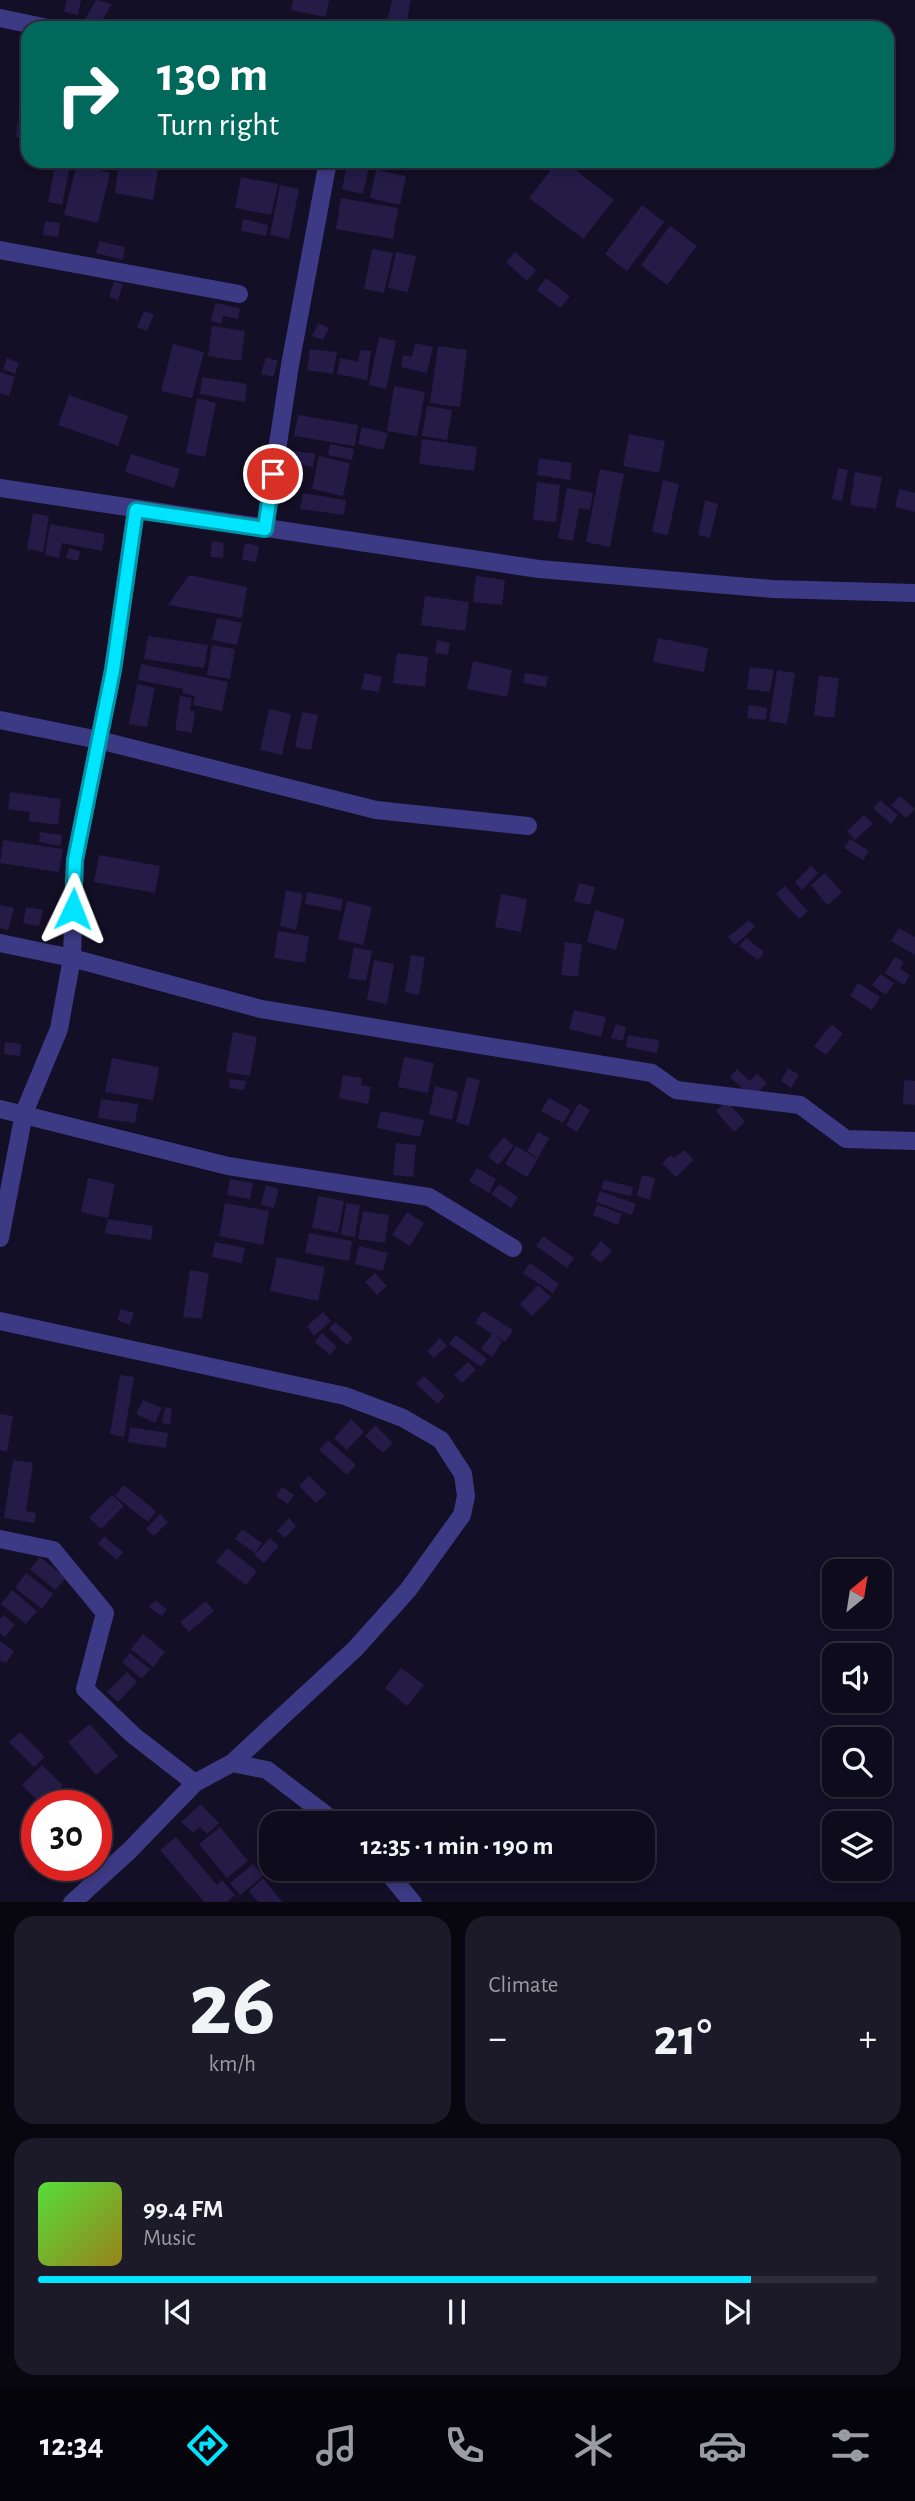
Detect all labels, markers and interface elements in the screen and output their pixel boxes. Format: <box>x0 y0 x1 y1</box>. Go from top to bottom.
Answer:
icon: right <box>42 49 133 140</box>
text: 130 m <box>157 51 268 100</box>
text: Turn right <box>157 109 279 141</box>
pin <box>243 444 303 504</box>
icon: arrive <box>254 455 292 493</box>
position arrow <box>36 872 110 946</box>
north arrow <box>822 1559 892 1629</box>
map controls <box>822 1559 892 1881</box>
button: sound <box>822 1643 892 1713</box>
button: search <box>822 1727 892 1797</box>
speed limit sign: 30 <box>21 1790 112 1881</box>
button: layers <box>822 1811 892 1881</box>
text: 12:35 · 1 min · 190 m <box>361 1833 553 1859</box>
text: 26 <box>189 1960 276 2051</box>
text: Climate <box>489 1974 558 1997</box>
text: 21° <box>654 2012 712 2064</box>
text: − <box>489 2020 507 2058</box>
text: + <box>859 2020 877 2058</box>
text: km/h <box>209 2053 256 2076</box>
text: 99.4 FM <box>143 2196 223 2222</box>
text: Music <box>143 2227 195 2250</box>
icon: previous <box>159 2293 197 2331</box>
icon: pause <box>438 2293 476 2331</box>
icon: next <box>718 2293 756 2331</box>
icon: directions <box>183 2421 232 2470</box>
icon: music <box>312 2421 361 2470</box>
icon: phone <box>440 2421 489 2470</box>
icon: climate <box>569 2421 618 2470</box>
icon: car <box>698 2421 747 2470</box>
icon: filters <box>826 2421 875 2470</box>
text: 12:34 <box>40 2429 104 2461</box>

